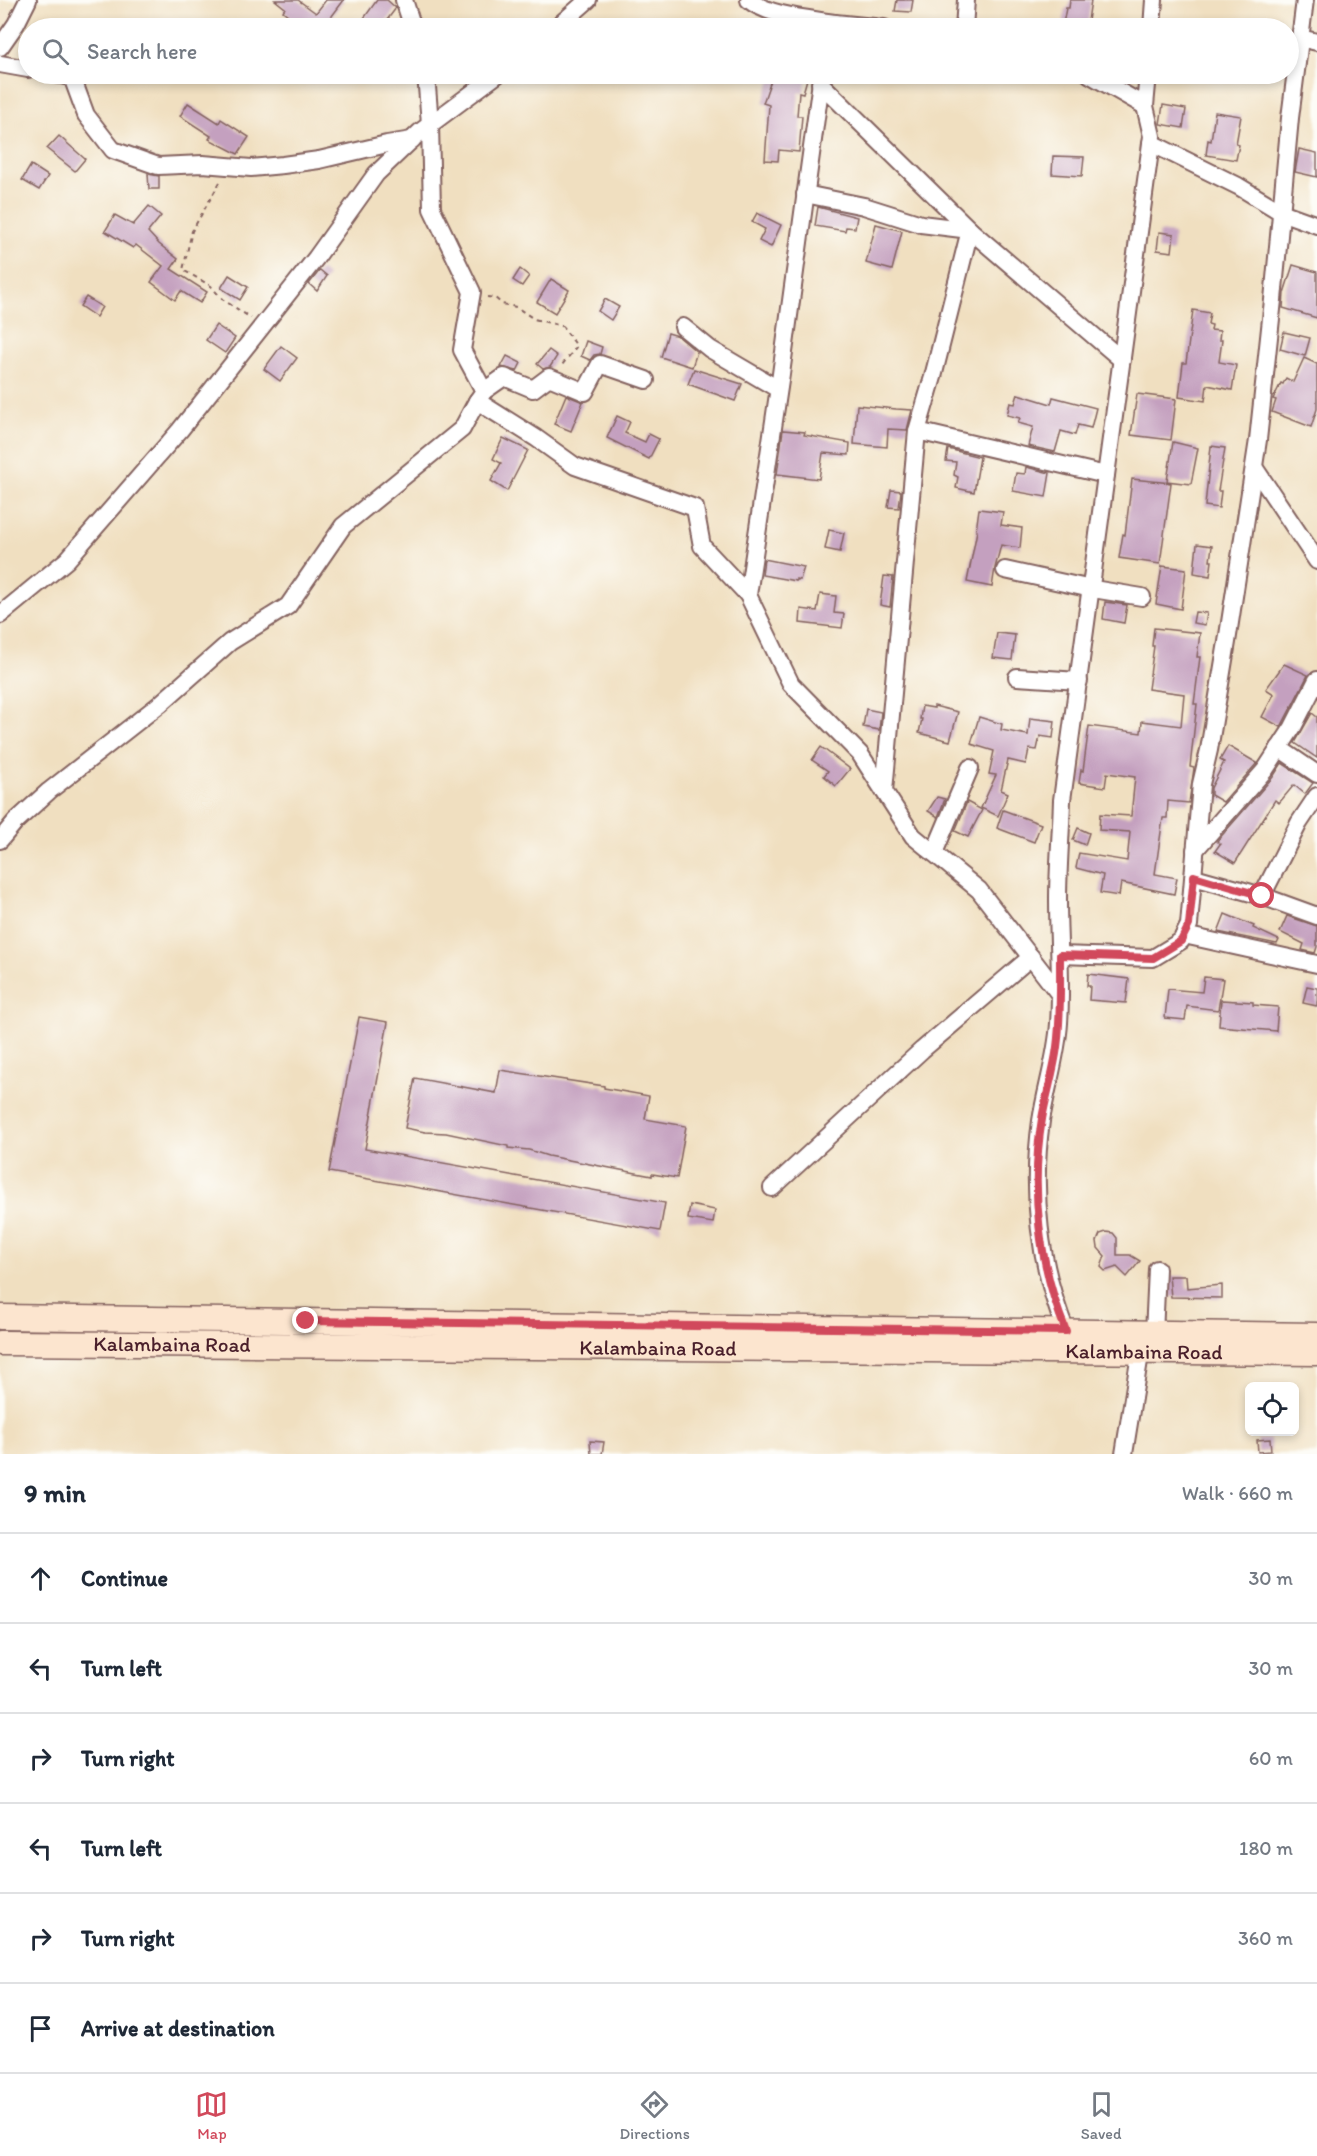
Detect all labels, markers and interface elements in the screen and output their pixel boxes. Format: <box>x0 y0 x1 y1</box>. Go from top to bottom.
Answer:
search box <box>18 18 1299 84</box>
icon: search <box>39 35 72 68</box>
text: Search here <box>87 38 197 65</box>
route start <box>1248 882 1274 908</box>
route end <box>292 1307 318 1333</box>
street label: Kalambaina Road <box>93 1331 251 1357</box>
street label: Kalambaina Road <box>579 1334 737 1361</box>
street label: Kalambaina Road <box>1065 1338 1223 1364</box>
map controls <box>1245 1382 1299 1436</box>
button: locate <box>1245 1382 1299 1436</box>
text: 9 min <box>24 1477 86 1509</box>
text: Walk · 660 m <box>1182 1481 1293 1505</box>
icon: ahead <box>24 1562 57 1595</box>
text: Continue <box>81 1565 168 1592</box>
text: 30 m <box>1248 1566 1293 1590</box>
icon: left <box>24 1652 57 1685</box>
text: Turn left <box>81 1655 162 1682</box>
text: 30 m <box>1248 1656 1293 1680</box>
icon: right <box>24 1742 57 1775</box>
text: Turn right <box>81 1745 175 1772</box>
text: 60 m <box>1249 1746 1293 1770</box>
icon: left <box>24 1832 57 1865</box>
text: Turn left <box>81 1835 162 1862</box>
text: 180 m <box>1239 1836 1293 1860</box>
icon: right <box>24 1922 57 1955</box>
text: Turn right <box>81 1925 175 1952</box>
text: 360 m <box>1238 1926 1293 1950</box>
icon: arrive <box>24 2012 57 2045</box>
text: Arrive at destination <box>81 2015 275 2042</box>
tab: Map <box>195 2088 228 2143</box>
tab: Directions <box>619 2088 690 2143</box>
tab: Saved <box>1081 2088 1122 2143</box>

